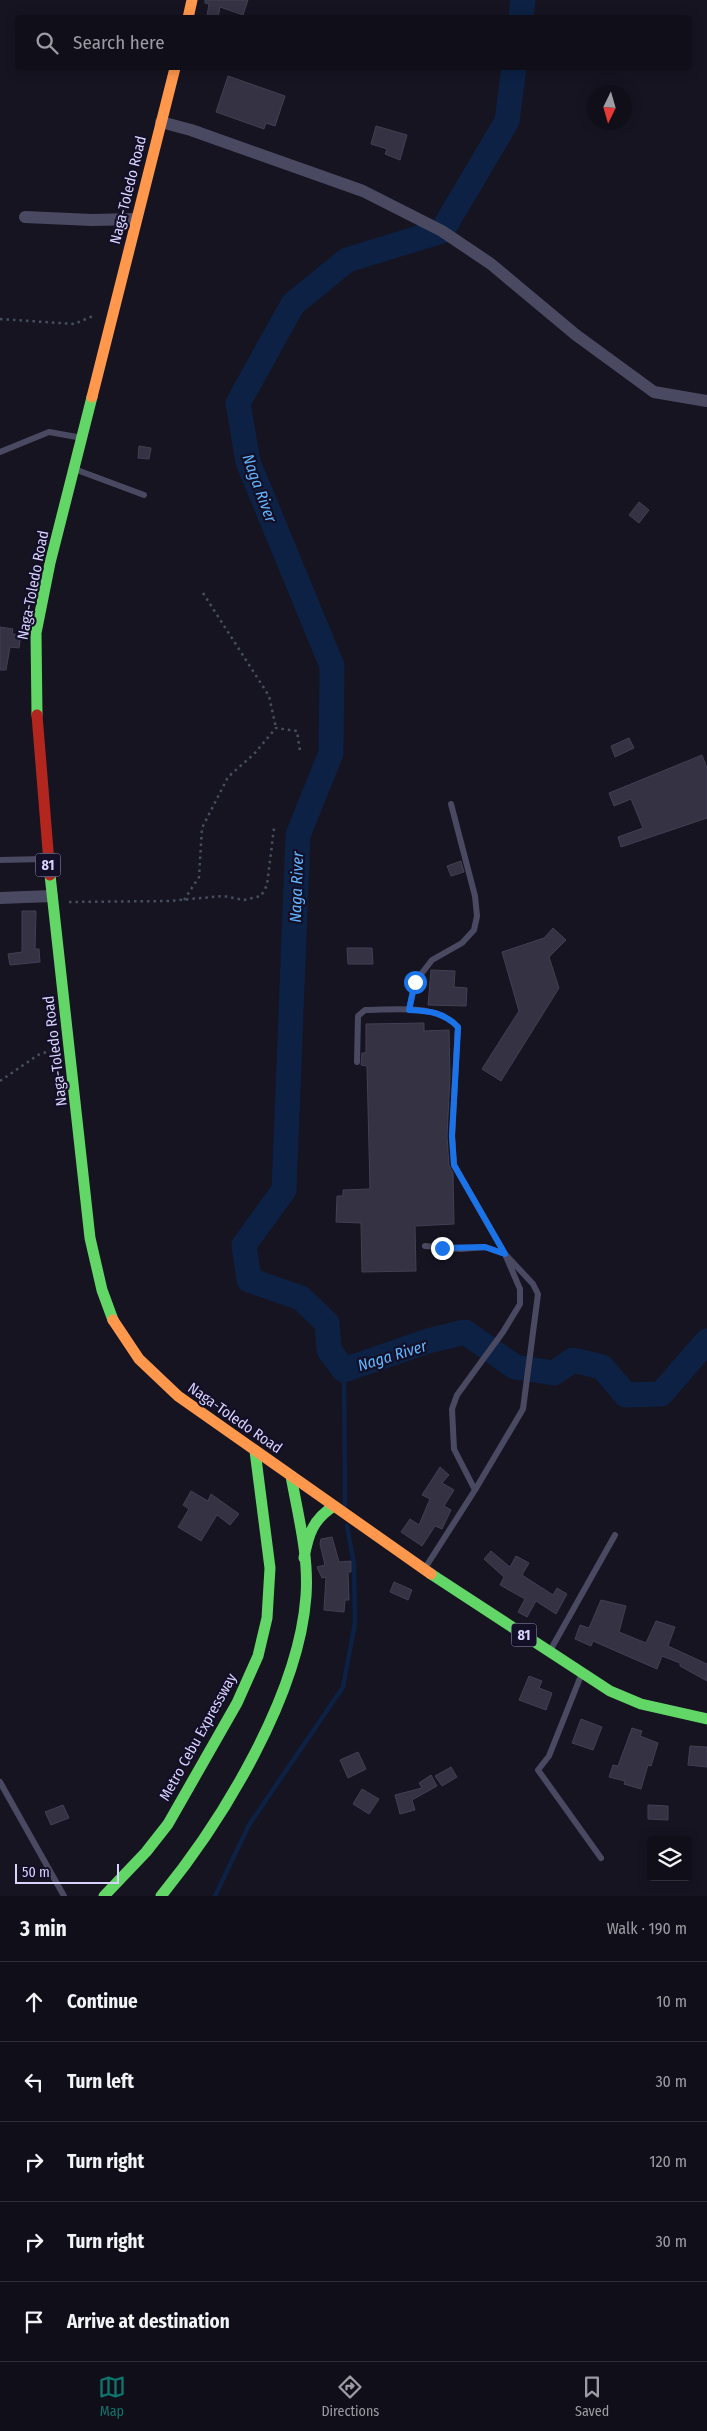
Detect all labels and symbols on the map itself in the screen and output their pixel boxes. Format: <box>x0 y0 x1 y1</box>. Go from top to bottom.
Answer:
north arrow <box>587 85 632 130</box>
street label: Naga-Toledo Road <box>106 134 150 246</box>
water label: Naga River <box>238 451 281 525</box>
street label: Naga-Toledo Road <box>14 529 52 641</box>
water label: Naga River <box>286 851 307 923</box>
road number: 81 <box>36 854 60 876</box>
route start <box>404 971 427 994</box>
street label: Naga-Toledo Road <box>39 995 71 1107</box>
route end <box>431 1237 454 1260</box>
water label: Naga River <box>355 1336 429 1375</box>
street label: Naga-Toledo Road <box>184 1379 286 1457</box>
road number: 81 <box>512 1624 536 1646</box>
street label: Metro Cebu Expressway <box>155 1670 241 1804</box>
scale bar <box>15 1861 119 1884</box>

